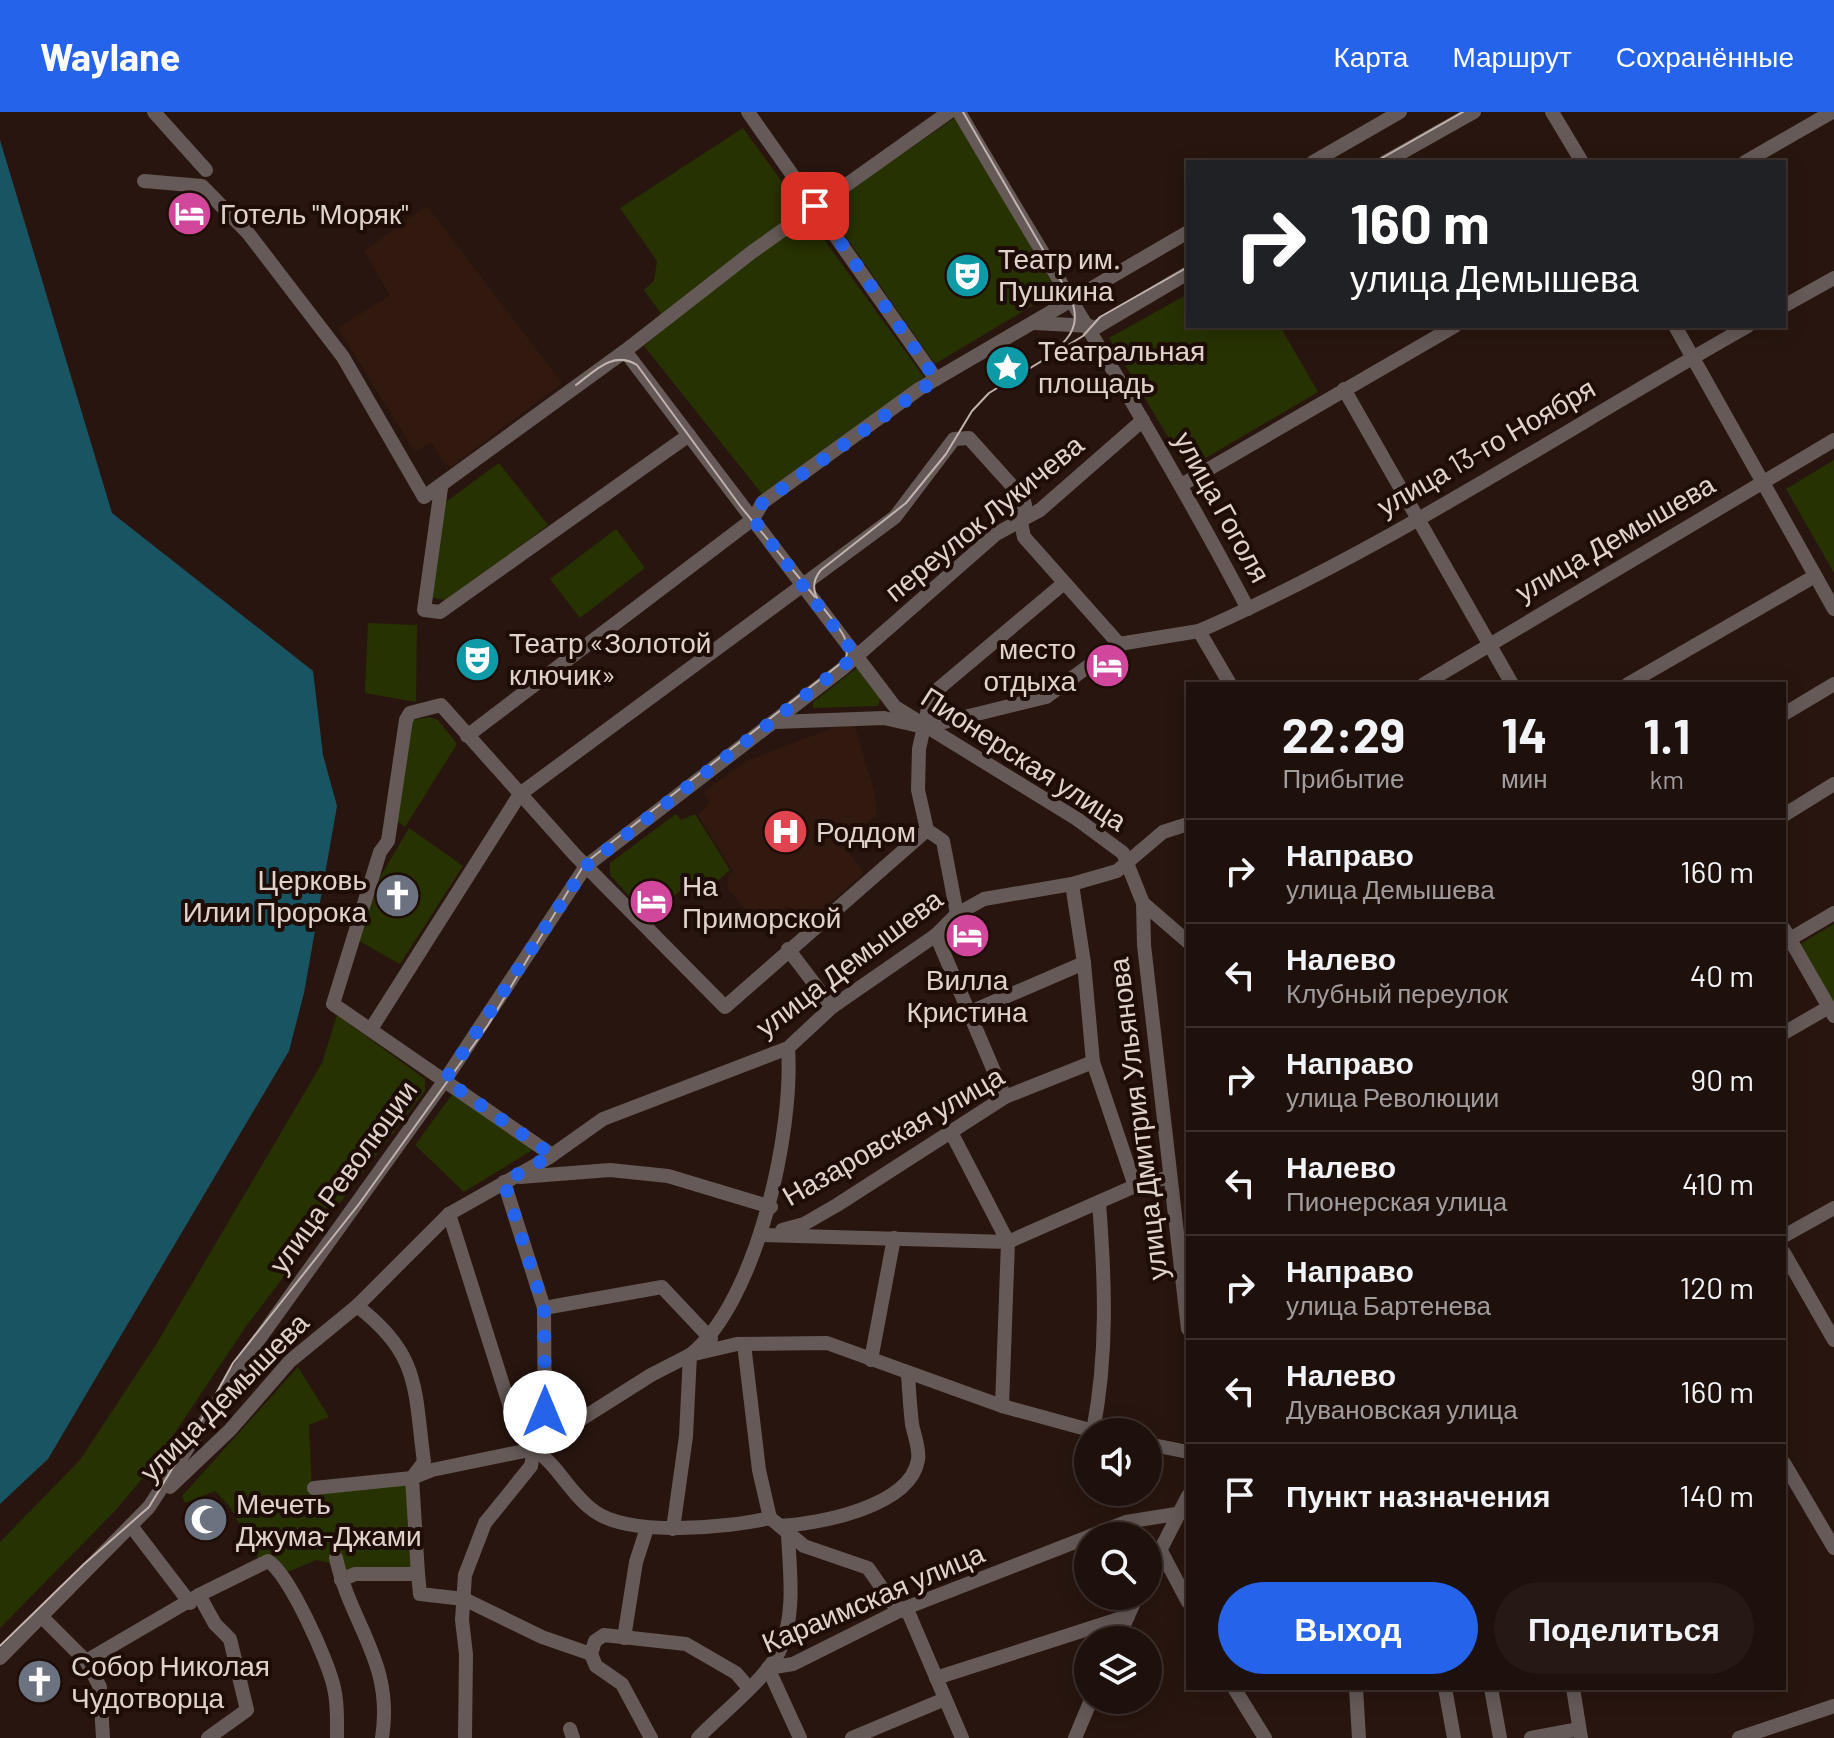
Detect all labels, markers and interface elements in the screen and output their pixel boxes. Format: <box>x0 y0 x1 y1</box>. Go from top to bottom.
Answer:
text: Waylane <box>40 33 181 79</box>
text: Карта <box>1333 39 1408 73</box>
text: Маршрут <box>1452 39 1572 73</box>
text: Сохранённые <box>1616 39 1794 73</box>
pin <box>781 172 849 240</box>
icon: arrive <box>793 184 837 228</box>
text: 160 m <box>1350 188 1490 255</box>
hotel icon: Готель "Моряк" <box>165 190 213 238</box>
icon: right <box>1218 192 1322 296</box>
place label: Готель "Моряк" <box>220 196 409 230</box>
place label: Театр им. Пушкина <box>998 241 1121 307</box>
theatre icon: Театр им. Пушкина <box>943 251 991 299</box>
text: улица Демышева <box>1350 256 1639 299</box>
place label: Театральная площадь <box>1038 333 1205 399</box>
place icon: Театральная площадь <box>983 343 1031 391</box>
street label: улица 13-го Ноября <box>1370 370 1601 522</box>
street label: улица Гоголя <box>1167 425 1278 588</box>
street label: переулок Лукичева <box>877 426 1090 608</box>
street label: улица Демышева <box>1509 466 1721 608</box>
place label: Театр «Золотой ключик» <box>509 625 711 691</box>
place label: место отдыха <box>983 631 1076 697</box>
theatre icon: Театр «Золотой ключик» <box>454 635 502 683</box>
hotel icon: место отдыха <box>1083 641 1131 689</box>
street label: Пионерская улица <box>915 679 1134 837</box>
text: 22:29 <box>1282 705 1405 763</box>
text: 14 <box>1501 705 1547 763</box>
text: 1.1 <box>1643 706 1690 764</box>
text: Прибытие <box>1282 762 1405 793</box>
text: мин <box>1501 762 1548 793</box>
text: km <box>1650 763 1684 794</box>
hospital icon: Роддом <box>761 808 809 856</box>
place label: Роддом <box>816 814 916 848</box>
text: Направо <box>1286 836 1414 872</box>
icon: right <box>1218 849 1262 893</box>
text: 160 m <box>1680 853 1754 889</box>
place label: Церковь Илии Пророка <box>183 862 367 928</box>
place label: На Приморской <box>682 868 842 934</box>
church icon: Церковь Илии Пророка <box>374 872 422 920</box>
text: улица Демышева <box>1286 873 1495 904</box>
hotel icon: На Приморской <box>627 878 675 926</box>
street label: улица Демышева <box>748 881 949 1043</box>
hotel icon: Вилла Кристина <box>943 912 991 960</box>
text: Налево <box>1286 940 1396 976</box>
icon: left <box>1218 953 1262 997</box>
street label: улица Дмитрия Ульянова <box>1100 956 1174 1282</box>
text: 40 m <box>1690 957 1754 993</box>
place label: Вилла Кристина <box>906 962 1028 1028</box>
text: Клубный переулок <box>1286 977 1508 1008</box>
text: Направо <box>1286 1044 1414 1080</box>
icon: right <box>1218 1057 1262 1101</box>
street label: Назаровская улица <box>776 1058 1010 1212</box>
text: 90 m <box>1691 1061 1754 1097</box>
street label: улица Революции <box>261 1073 423 1279</box>
text: улица Революции <box>1286 1081 1499 1112</box>
text: Налево <box>1286 1148 1396 1184</box>
icon: left <box>1218 1161 1262 1205</box>
text: 410 m <box>1682 1165 1754 1201</box>
text: Пионерская улица <box>1286 1185 1507 1216</box>
text: Направо <box>1286 1252 1414 1288</box>
icon: right <box>1218 1265 1262 1309</box>
text: 120 m <box>1680 1269 1754 1305</box>
text: улица Бартенева <box>1286 1289 1491 1320</box>
street label: улица Демышева <box>132 1305 315 1488</box>
text: Налево <box>1286 1356 1396 1392</box>
icon: left <box>1218 1369 1262 1413</box>
position arrow <box>503 1370 587 1454</box>
text: 160 m <box>1680 1373 1754 1409</box>
text: Дувановская улица <box>1286 1393 1518 1424</box>
map controls <box>1074 1418 1162 1714</box>
button: sound <box>1074 1418 1162 1506</box>
icon: arrive <box>1218 1473 1262 1517</box>
text: Пункт назначения <box>1286 1477 1550 1513</box>
text: 140 m <box>1679 1477 1754 1513</box>
place label: Мечеть Джума-Джами <box>236 1486 422 1552</box>
mosque icon: Мечеть Джума-Джами <box>181 1496 229 1544</box>
button: search <box>1074 1522 1162 1610</box>
street label: Караимская улица <box>756 1535 989 1659</box>
button: Выход <box>1218 1582 1478 1674</box>
button: Поделиться <box>1494 1582 1754 1674</box>
button: layers <box>1074 1626 1162 1714</box>
place label: Собор Николая Чудотворца <box>71 1648 270 1714</box>
church icon: Собор Николая Чудотворца <box>16 1658 64 1706</box>

